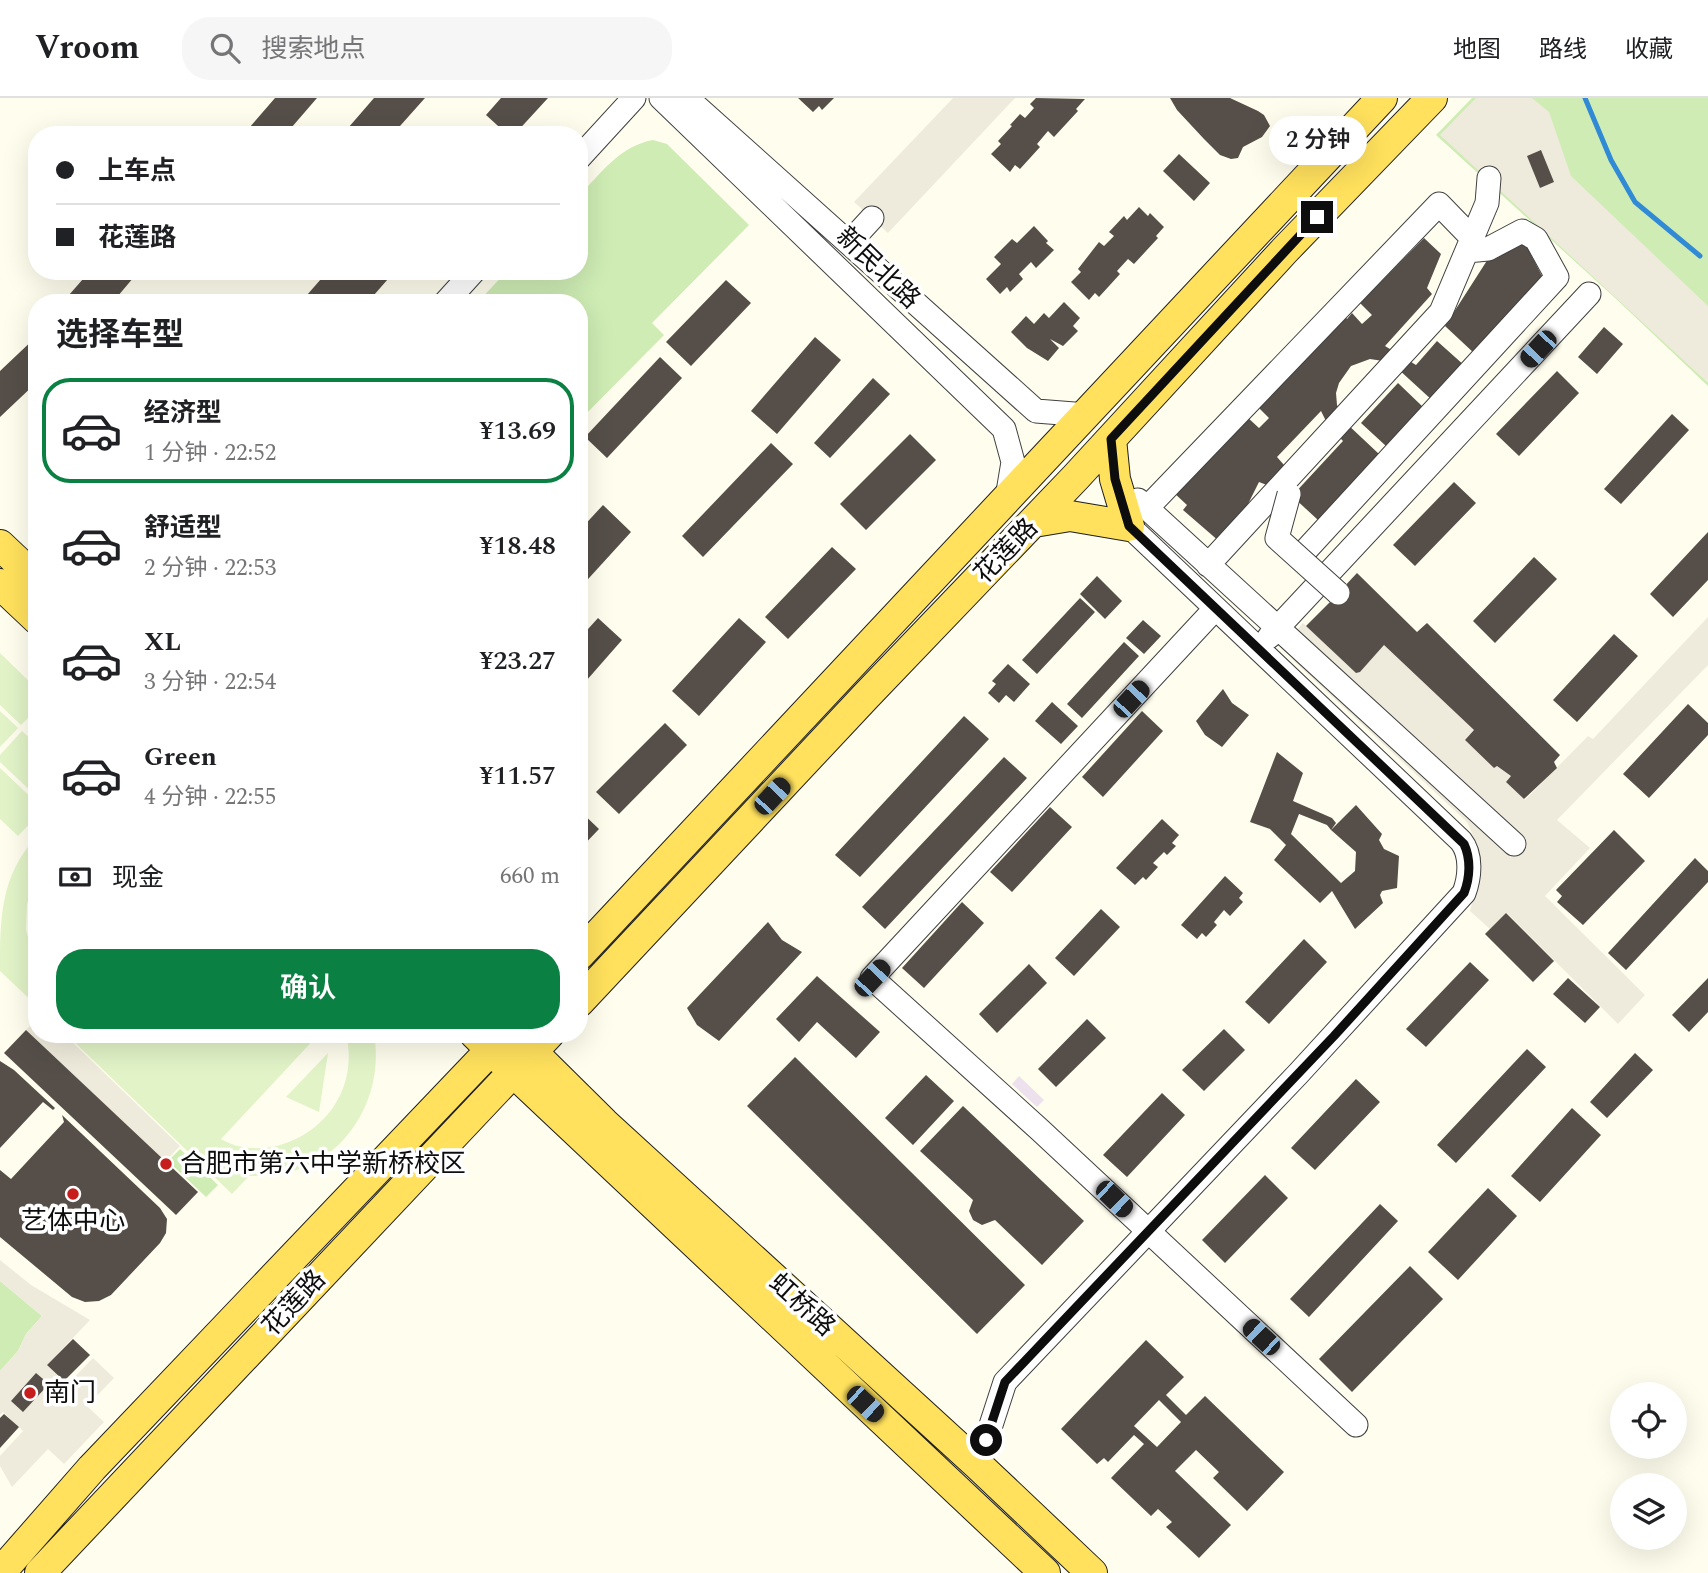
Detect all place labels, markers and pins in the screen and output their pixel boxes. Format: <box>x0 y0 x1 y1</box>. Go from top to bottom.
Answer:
place label: 合肥市第六中学新桥校区 <box>180 1144 466 1184</box>
marker: 合肥市第六中学新桥校区 <box>158 1156 174 1172</box>
marker: 艺体中心 <box>65 1186 81 1202</box>
place label: 艺体中心 <box>21 1201 125 1241</box>
place label: 南门 <box>44 1373 96 1413</box>
marker: 南门 <box>22 1385 38 1401</box>

